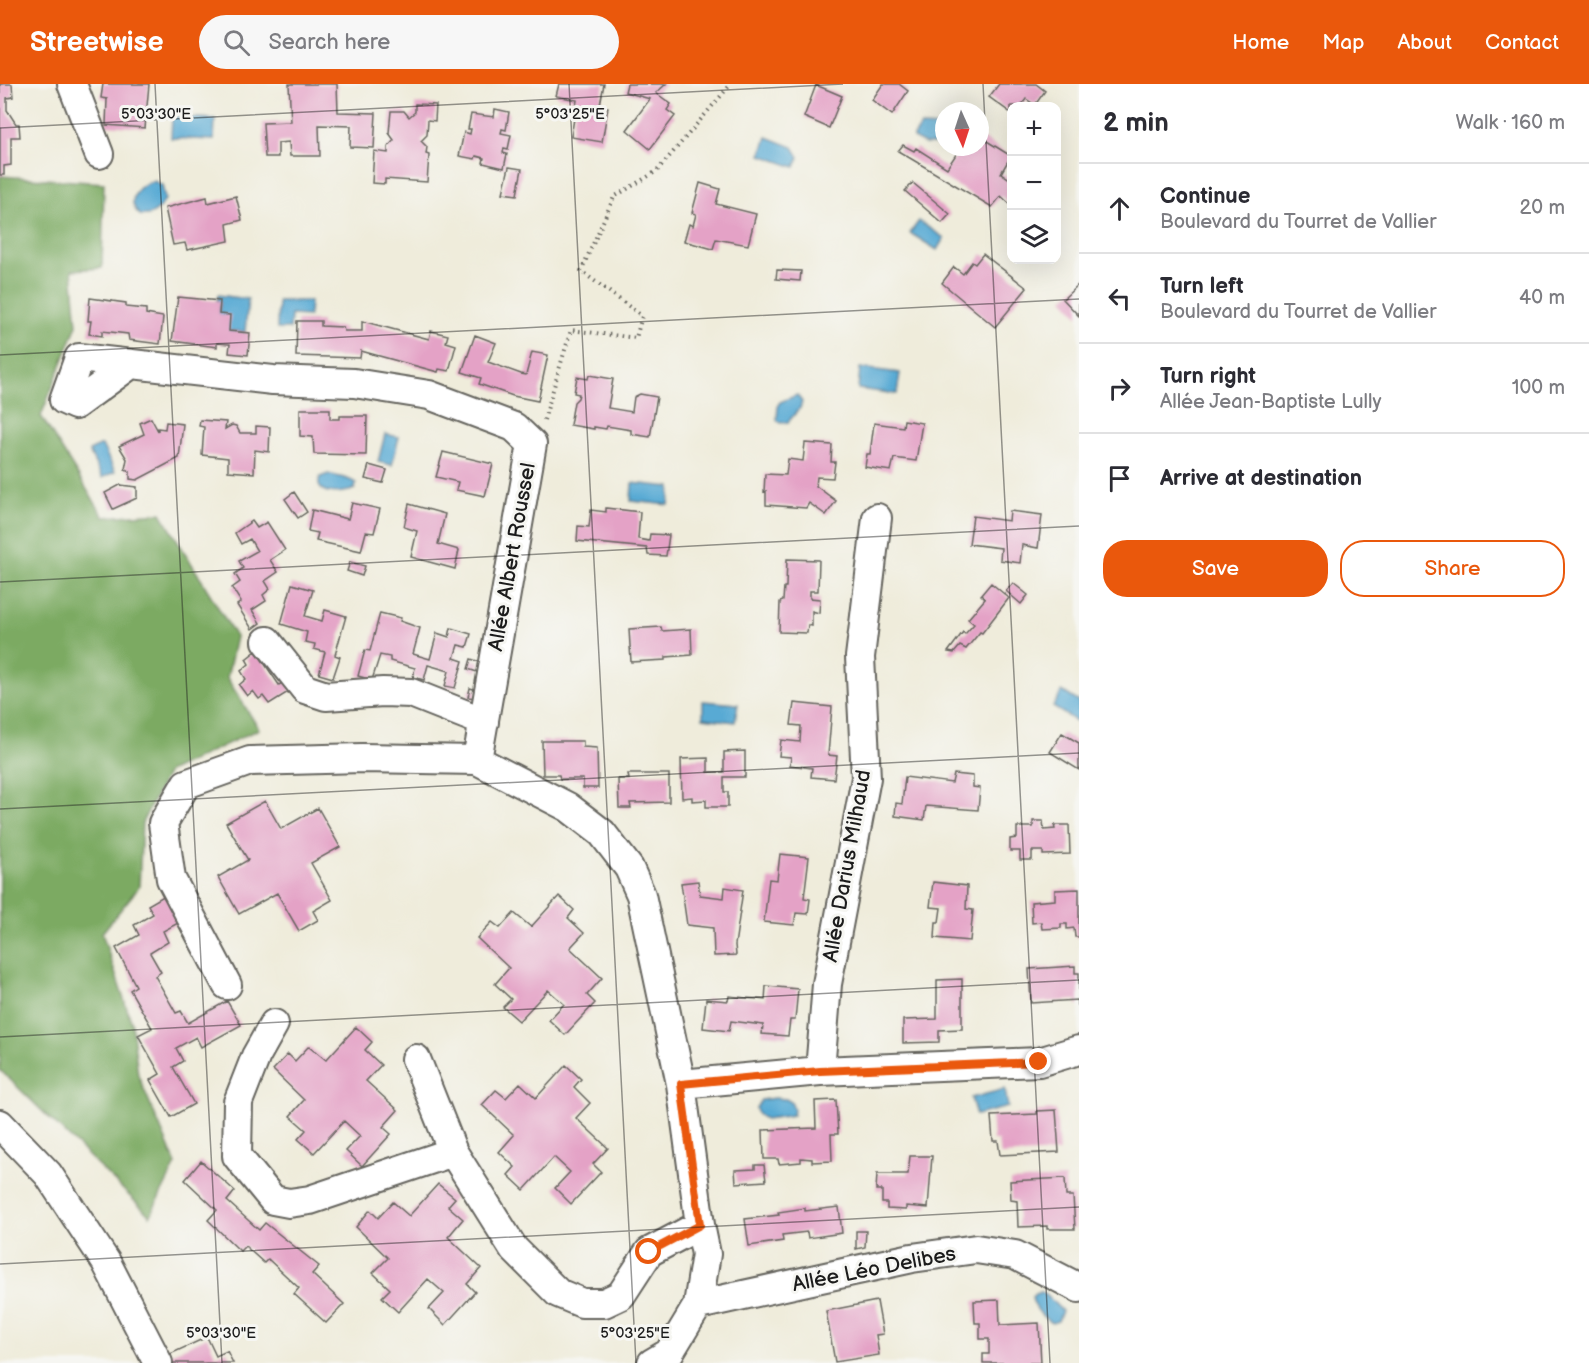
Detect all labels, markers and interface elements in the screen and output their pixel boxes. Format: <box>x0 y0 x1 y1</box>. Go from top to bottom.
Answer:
search box <box>199 15 619 69</box>
text: Streetwise <box>30 26 163 59</box>
icon: search <box>220 26 253 59</box>
text: Search here <box>268 29 390 56</box>
text: Home <box>1232 30 1289 55</box>
text: Map <box>1322 30 1364 55</box>
text: About <box>1397 30 1452 55</box>
text: Contact <box>1485 30 1559 55</box>
north arrow <box>935 102 989 156</box>
map controls <box>1007 102 1061 264</box>
button: + <box>1007 102 1061 156</box>
text: 5°03'30"E <box>121 105 191 124</box>
text: 5°03'25"E <box>535 105 605 124</box>
text: 2 min <box>1103 108 1169 139</box>
text: Walk · 160 m <box>1456 111 1565 135</box>
button: − <box>1007 156 1061 210</box>
text: Continue <box>1160 183 1250 210</box>
icon: ahead <box>1103 192 1136 225</box>
text: 20 m <box>1520 196 1565 220</box>
button: layers <box>1007 210 1061 264</box>
text: Boulevard du Tourret de Vallier <box>1160 210 1436 234</box>
text: Turn left <box>1160 273 1244 300</box>
icon: left <box>1103 282 1136 315</box>
text: 40 m <box>1519 286 1565 310</box>
text: Boulevard du Tourret de Vallier <box>1160 300 1436 324</box>
text: Turn right <box>1160 363 1256 390</box>
icon: right <box>1103 372 1136 405</box>
text: 100 m <box>1512 376 1565 400</box>
text: Allée Jean-Baptiste Lully <box>1160 390 1382 414</box>
street label: Allée Albert Roussel <box>483 461 541 653</box>
icon: arrive <box>1103 462 1136 495</box>
text: Arrive at destination <box>1160 465 1362 492</box>
button: Save <box>1103 540 1328 597</box>
button: Share <box>1340 540 1565 597</box>
street label: Allée Darius Milhaud <box>818 768 876 964</box>
route end <box>1025 1048 1051 1074</box>
route start <box>635 1238 661 1264</box>
street label: Allée Léo Delibes <box>790 1241 958 1297</box>
text: 5°03'30"E <box>186 1324 256 1343</box>
text: 5°03'25"E <box>600 1324 670 1343</box>

